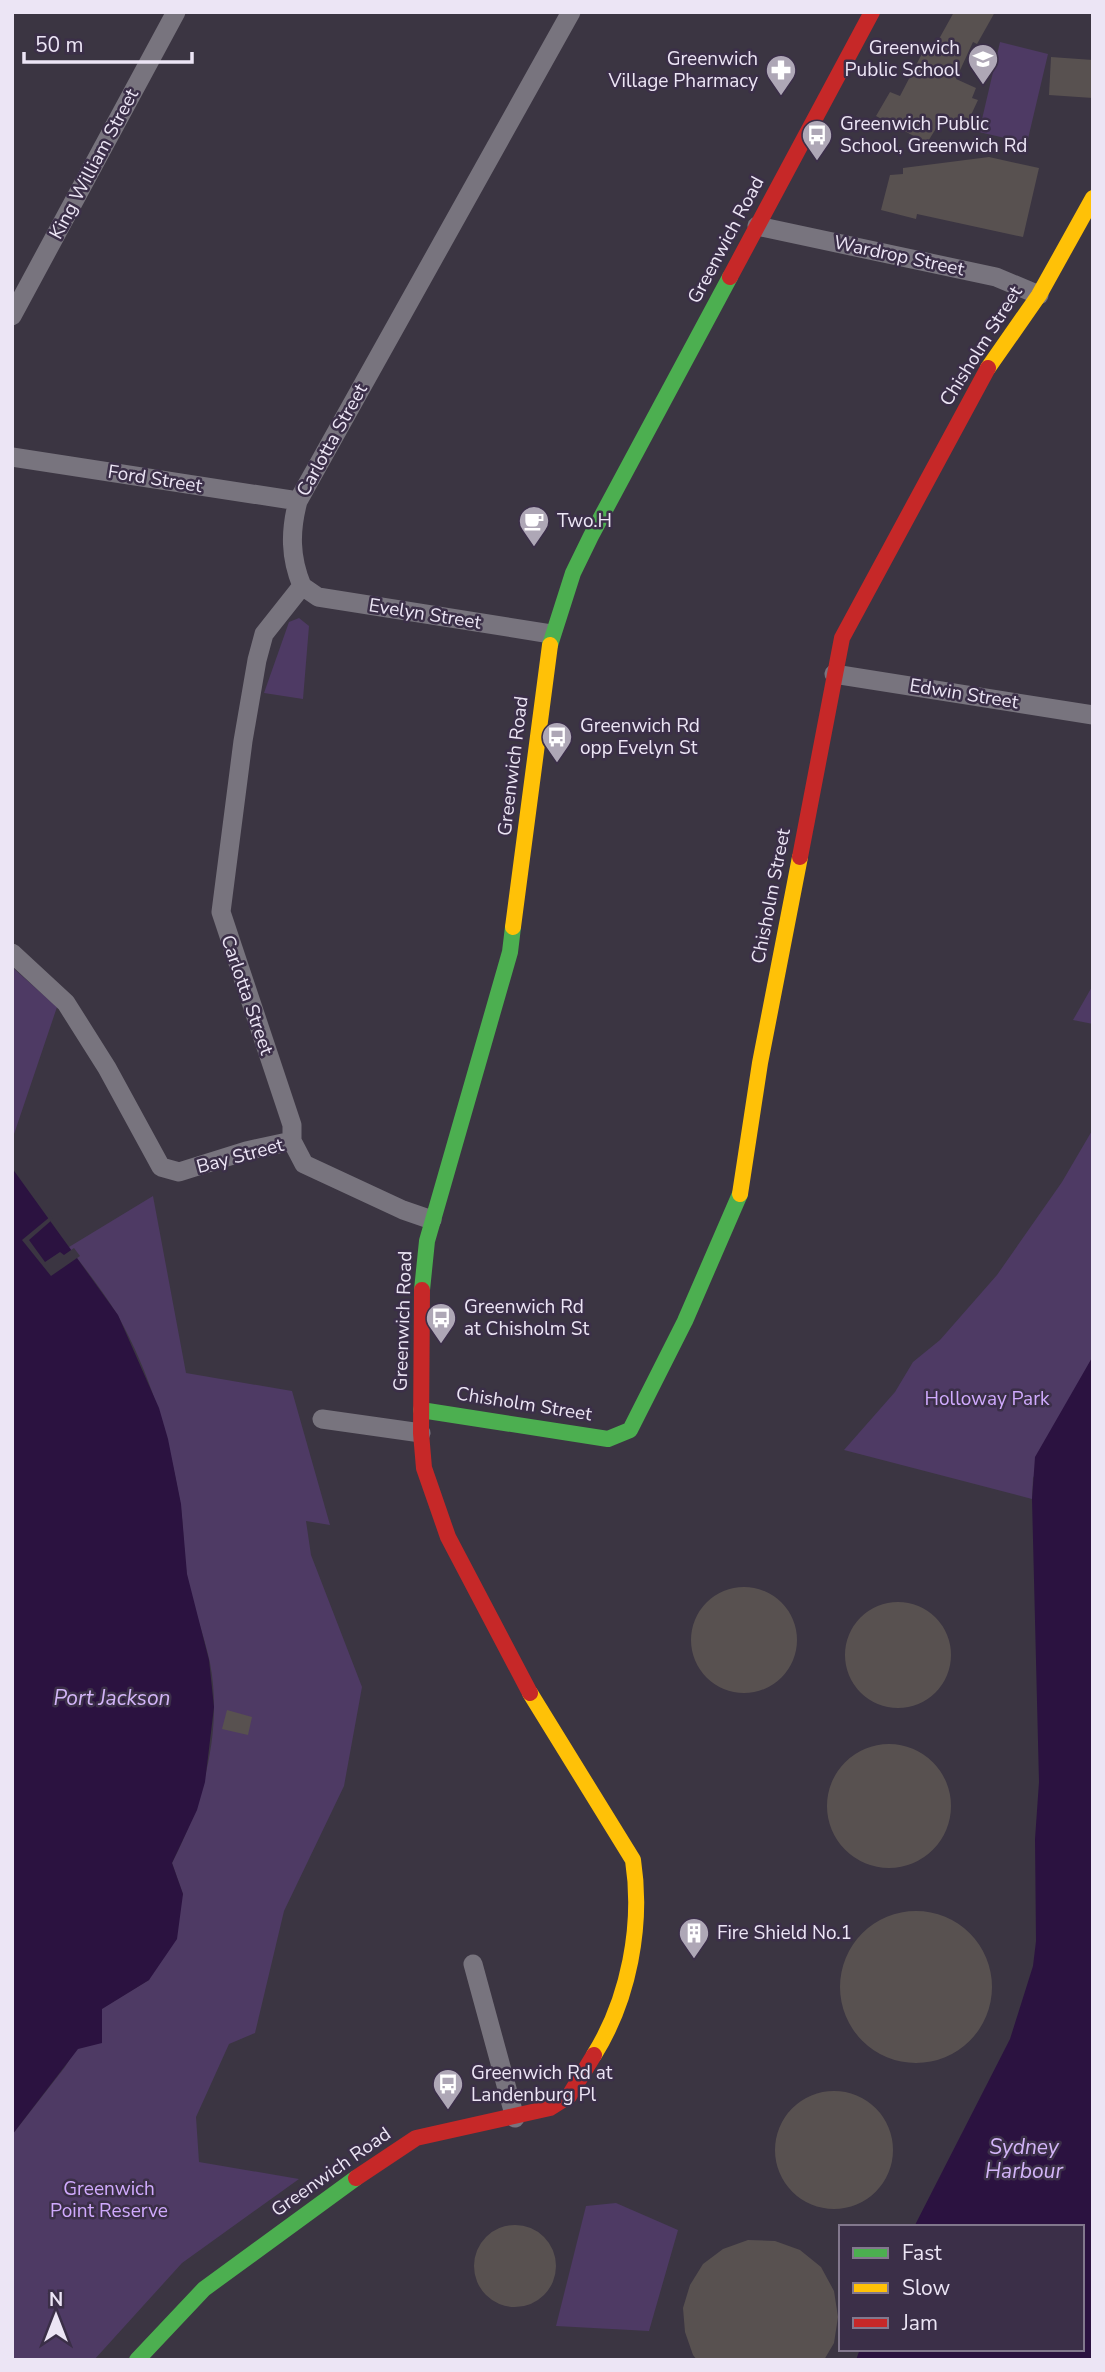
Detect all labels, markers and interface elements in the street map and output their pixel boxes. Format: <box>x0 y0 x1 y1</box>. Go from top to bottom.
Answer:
scale bar <box>24 21 192 65</box>
text: 50 m <box>35 31 84 59</box>
place label: Greenwich Public School <box>845 35 960 83</box>
school or university icon: Greenwich Public School <box>966 42 1000 86</box>
place label: Greenwich Village Pharmacy <box>607 46 758 94</box>
pharmacy icon: Greenwich Village Pharmacy <box>764 53 798 97</box>
street label: King William Street <box>43 84 145 244</box>
place label: Greenwich Public School, Greenwich Rd <box>840 111 1027 159</box>
bus stop icon: Greenwich Public School, Greenwich Rd <box>800 118 834 162</box>
street label: Greenwich Road <box>682 172 770 308</box>
street label: Wardrop Street <box>831 229 967 283</box>
street label: Chisholm Street <box>934 281 1029 411</box>
street label: Carlotta Street <box>290 379 374 501</box>
street label: Ford Street <box>106 459 204 499</box>
cafe icon: Two.H <box>517 504 551 548</box>
place label: Two.H <box>557 508 612 534</box>
street label: Evelyn Street <box>367 592 483 636</box>
street label: Edwin Street <box>908 673 1021 715</box>
street label: Greenwich Road <box>492 695 534 837</box>
place label: Greenwich Rd opp Evelyn St <box>580 713 700 761</box>
bus stop icon: Greenwich Rd opp Evelyn St <box>540 720 574 764</box>
street label: Chisholm Street <box>745 826 797 966</box>
street label: Carlotta Street <box>214 932 280 1059</box>
street label: Bay Street <box>194 1132 287 1180</box>
street label: Greenwich Road <box>388 1250 418 1392</box>
place label: Greenwich Rd at Chisholm St <box>464 1294 590 1342</box>
bus stop icon: Greenwich Rd at Chisholm St <box>424 1301 458 1345</box>
street label: Chisholm Street <box>454 1380 594 1428</box>
park label: Holloway Park <box>925 1386 1050 1412</box>
water label: Port Jackson <box>54 1684 171 1712</box>
building icon: Fire Shield No.1 <box>677 1916 711 1960</box>
place label: Fire Shield No.1 <box>717 1920 852 1946</box>
place label: Greenwich Rd at Landenburg Pl <box>471 2060 613 2108</box>
bus stop icon: Greenwich Rd at Landenburg Pl <box>431 2067 465 2111</box>
street label: Greenwich Road <box>266 2121 396 2223</box>
water label: Sydney Harbour <box>985 2133 1063 2185</box>
park label: Greenwich Point Reserve <box>50 2176 168 2224</box>
legend <box>839 2225 1084 2351</box>
text: Fast <box>902 2239 942 2267</box>
text: Slow <box>902 2274 951 2302</box>
north arrow <box>21 2281 91 2351</box>
text: N <box>49 2287 63 2313</box>
text: Jam <box>901 2309 938 2337</box>

